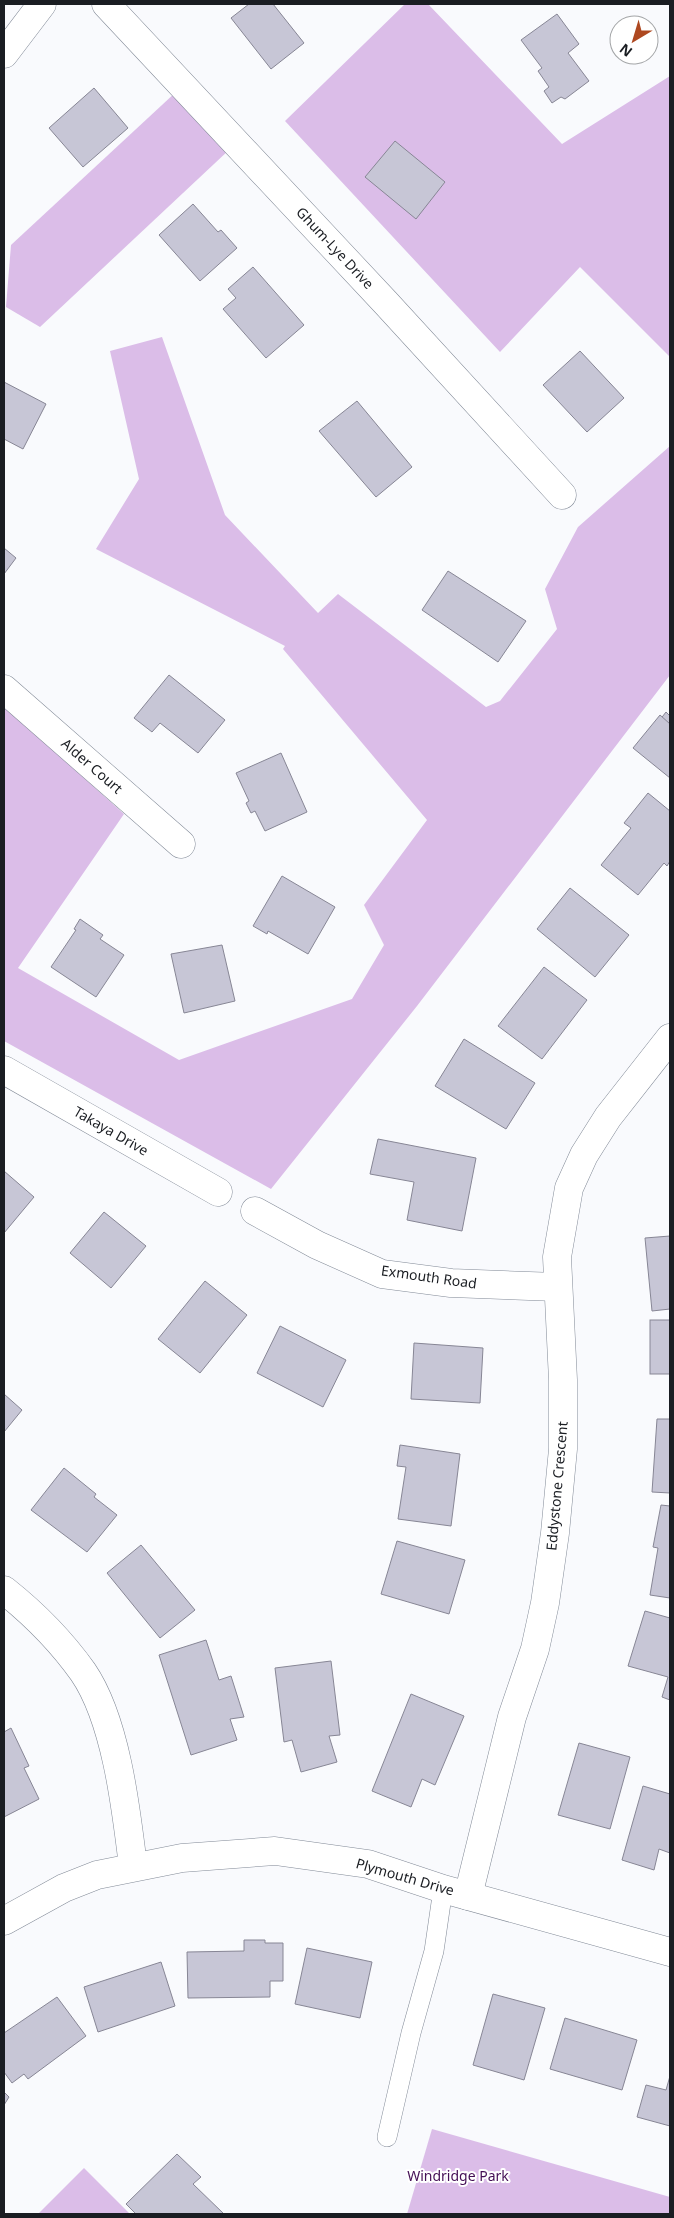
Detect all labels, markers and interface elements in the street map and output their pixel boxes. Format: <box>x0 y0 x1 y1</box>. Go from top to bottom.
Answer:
north arrow <box>609 15 659 65</box>
text: N <box>615 40 636 62</box>
street label: Ghum-Lye Drive <box>292 203 378 293</box>
street label: Alder Court <box>58 734 127 797</box>
street label: Takaya Drive <box>71 1102 152 1160</box>
street label: Exmouth Road <box>380 1260 478 1293</box>
street label: Eddystone Crescent <box>541 1420 572 1551</box>
street label: Plymouth Drive <box>354 1853 457 1900</box>
park label: Windridge Park <box>407 2166 509 2185</box>

